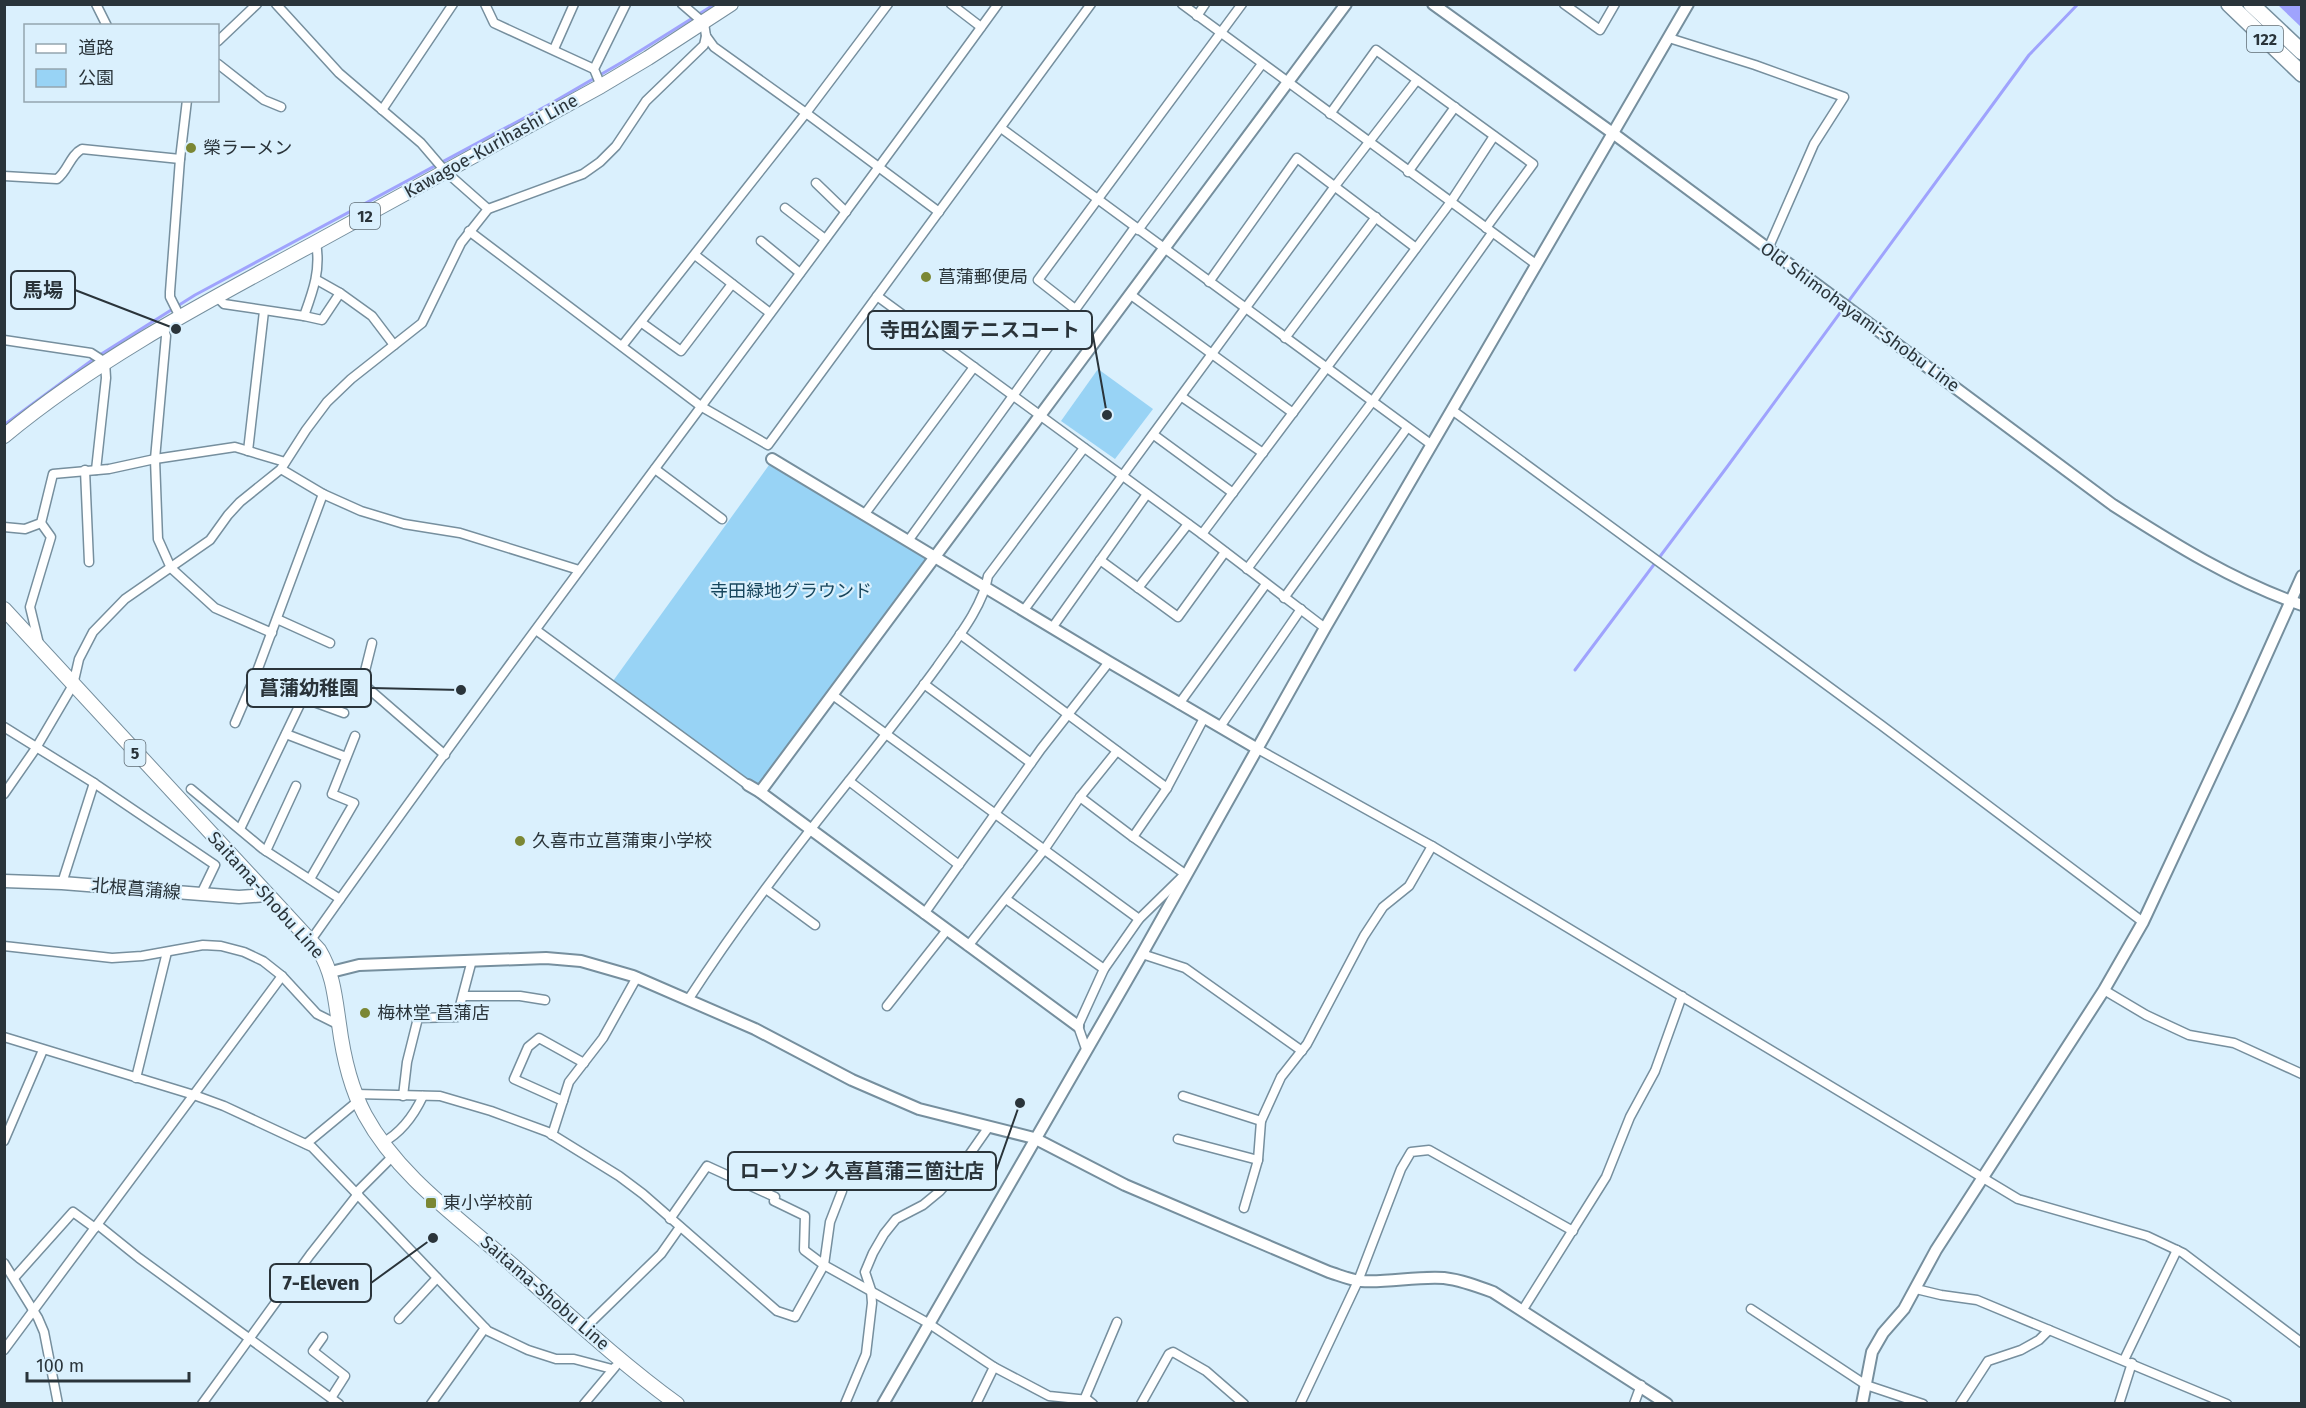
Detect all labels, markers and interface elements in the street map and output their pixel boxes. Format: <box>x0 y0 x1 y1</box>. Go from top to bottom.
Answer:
legend <box>24 24 219 102</box>
road number: 122 <box>2247 26 2283 52</box>
text: 道路 <box>78 37 114 59</box>
text: 公園 <box>78 67 114 89</box>
street label: Kawagoe-Kurihashi Line <box>400 89 582 203</box>
place label: 榮ラーメン <box>203 137 292 159</box>
marker: 榮ラーメン <box>184 141 198 155</box>
road number: 12 <box>350 203 380 229</box>
street label: Old Shimohayami-Shobu Line <box>1756 237 1964 397</box>
place label: 菖蒲郵便局 <box>938 266 1028 288</box>
marker: 菖蒲郵便局 <box>919 270 933 284</box>
callout: 馬場 <box>11 271 75 309</box>
text: 馬場 <box>23 278 63 302</box>
callout: 寺田公園テニスコート <box>868 311 1092 349</box>
text: 寺田公園テニスコート <box>880 318 1080 342</box>
park label: 寺田緑地グラウンド <box>710 580 872 602</box>
callout: 菖蒲幼稚園 <box>247 669 371 707</box>
text: 菖蒲幼稚園 <box>259 676 359 700</box>
road number: 5 <box>124 740 146 766</box>
street label: Saitama-Shobu Line <box>203 827 329 963</box>
place label: 久喜市立菖蒲東小学校 <box>532 830 712 852</box>
marker: 久喜市立菖蒲東小学校 <box>513 834 527 848</box>
street label: 北根菖蒲線 <box>90 874 182 904</box>
place label: 梅林堂 菖蒲店 <box>377 1002 490 1024</box>
marker: 梅林堂 菖蒲店 <box>358 1006 372 1020</box>
callout: ローソン 久喜菖蒲三箇辻店 <box>728 1152 996 1190</box>
text: ローソン 久喜菖蒲三箇辻店 <box>740 1159 984 1183</box>
place label: 東小学校前 <box>443 1192 533 1214</box>
marker: 東小学校前 <box>424 1196 438 1210</box>
street label: Saitama-Shobu Line <box>476 1231 614 1355</box>
callout: 7-Eleven <box>270 1264 371 1302</box>
text: 7-Eleven <box>282 1271 360 1295</box>
scale bar <box>27 1345 189 1383</box>
text: 100 m <box>36 1355 84 1377</box>

